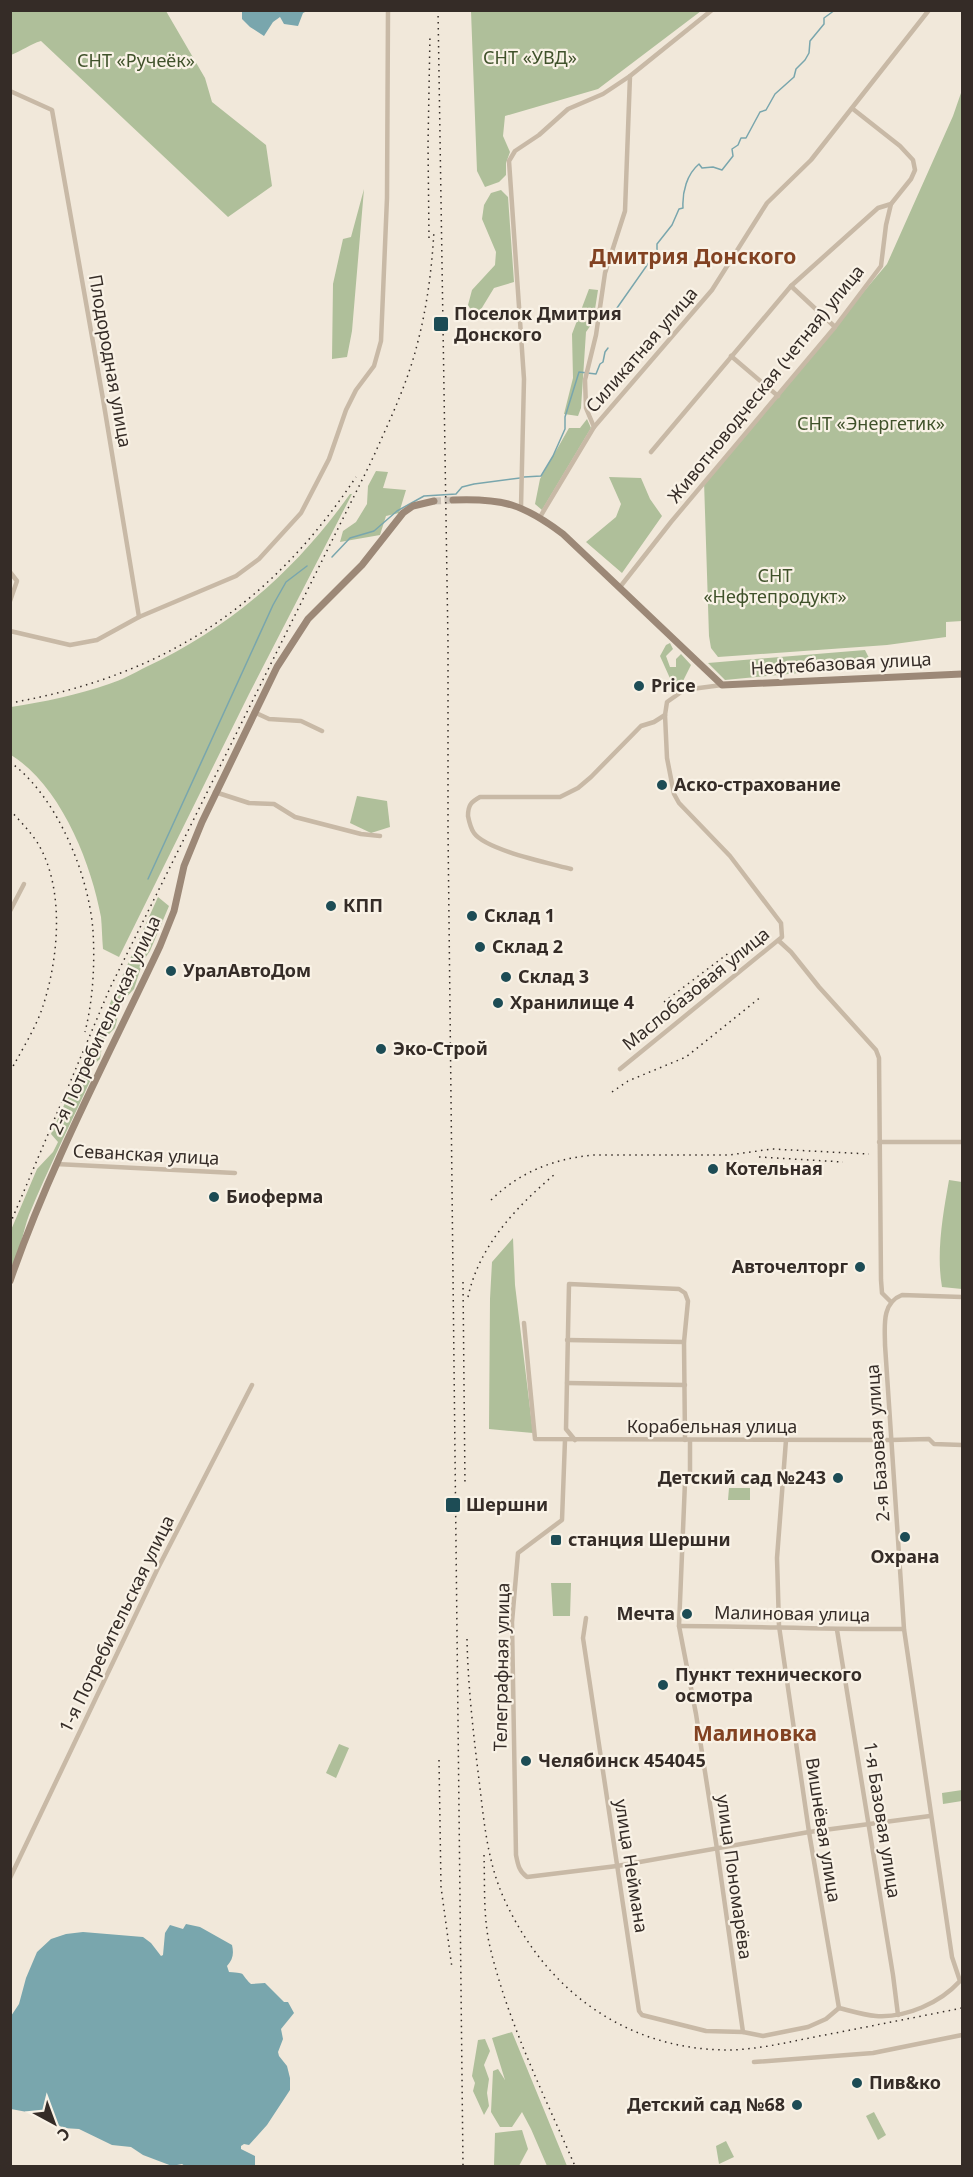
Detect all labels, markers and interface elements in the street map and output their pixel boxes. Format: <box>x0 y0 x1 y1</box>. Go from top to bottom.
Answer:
park label: СНТ «УВД» <box>483 45 577 69</box>
park label: СНТ «Ручеёк» <box>77 48 195 72</box>
district label: Дмитрия Донского <box>590 242 796 270</box>
street label: Животноводческая (четная) улица <box>662 259 869 507</box>
street label: Плодородная улица <box>84 272 138 449</box>
street label: Силикатная улица <box>580 281 702 417</box>
place label: Поселок Дмитрия Донского <box>454 301 622 346</box>
marker: Поселок Дмитрия Донского <box>432 315 450 333</box>
park label: СНТ «Энергетик» <box>797 411 945 435</box>
park label: СНТ «Нефтепродукт» <box>703 563 847 608</box>
street label: Нефтебазовая улица <box>750 646 932 680</box>
place label: Price <box>651 673 696 697</box>
marker: Price <box>632 679 646 693</box>
place label: Аско-страхование <box>674 772 841 796</box>
marker: Аско-страхование <box>655 778 669 792</box>
place label: КПП <box>343 893 383 917</box>
marker: КПП <box>324 899 338 913</box>
place label: Склад 1 <box>484 903 555 927</box>
marker: Склад 1 <box>465 909 479 923</box>
street label: 2-я Потребительская улица <box>43 911 165 1138</box>
street label: Маслобазовая улица <box>617 921 774 1055</box>
place label: Склад 2 <box>492 934 563 958</box>
marker: Склад 2 <box>473 940 487 954</box>
place label: УралАвтоДом <box>183 958 311 982</box>
marker: УралАвтоДом <box>164 964 178 978</box>
place label: Склад 3 <box>518 964 589 988</box>
marker: Склад 3 <box>499 970 513 984</box>
place label: Хранилище 4 <box>510 990 634 1014</box>
marker: Хранилище 4 <box>491 996 505 1010</box>
place label: Эко-Строй <box>393 1036 488 1060</box>
marker: Эко-Строй <box>374 1042 388 1056</box>
street label: Севанская улица <box>72 1138 220 1170</box>
place label: Котельная <box>725 1156 823 1180</box>
marker: Котельная <box>706 1162 720 1176</box>
place label: Биоферма <box>226 1184 323 1208</box>
marker: Биоферма <box>207 1190 221 1204</box>
place label: Авточелторг <box>732 1254 848 1278</box>
marker: Авточелторг <box>853 1260 867 1274</box>
street label: 2-я Базовая улица <box>860 1363 894 1523</box>
street label: Корабельная улица <box>627 1414 797 1438</box>
place label: Детский сад №243 <box>658 1465 826 1489</box>
marker: Детский сад №243 <box>831 1471 845 1485</box>
place label: Шершни <box>466 1492 548 1516</box>
marker: Шершни <box>444 1496 462 1514</box>
street label: 1-я Потребительская улица <box>53 1511 179 1736</box>
place label: станция Шершни <box>568 1527 731 1551</box>
marker: Охрана <box>898 1530 912 1544</box>
marker: станция Шершни <box>549 1533 563 1547</box>
place label: Охрана <box>871 1544 939 1568</box>
street label: Телеграфная улица <box>488 1582 514 1752</box>
street label: Малиновая улица <box>714 1600 870 1626</box>
place label: Мечта <box>616 1601 675 1625</box>
marker: Мечта <box>680 1607 694 1621</box>
place label: Пункт технического осмотра <box>675 1662 862 1707</box>
marker: Пункт технического осмотра <box>656 1678 670 1692</box>
district label: Малиновка <box>693 1719 817 1747</box>
street label: 1-я Базовая улица <box>859 1740 907 1900</box>
place label: Челябинск 454045 <box>538 1748 706 1772</box>
marker: Челябинск 454045 <box>519 1754 533 1768</box>
street label: Вишнёвая улица <box>801 1756 847 1904</box>
street label: улица Пономарёва <box>712 1793 758 1961</box>
street label: улица Неймана <box>610 1797 654 1934</box>
place label: Пив&ко <box>869 2070 941 2094</box>
marker: Пив&ко <box>850 2076 864 2090</box>
place label: Детский сад №68 <box>627 2092 785 2116</box>
north arrow <box>24 2093 84 2153</box>
marker: Детский сад №68 <box>790 2098 804 2112</box>
text: С <box>53 2123 75 2146</box>

